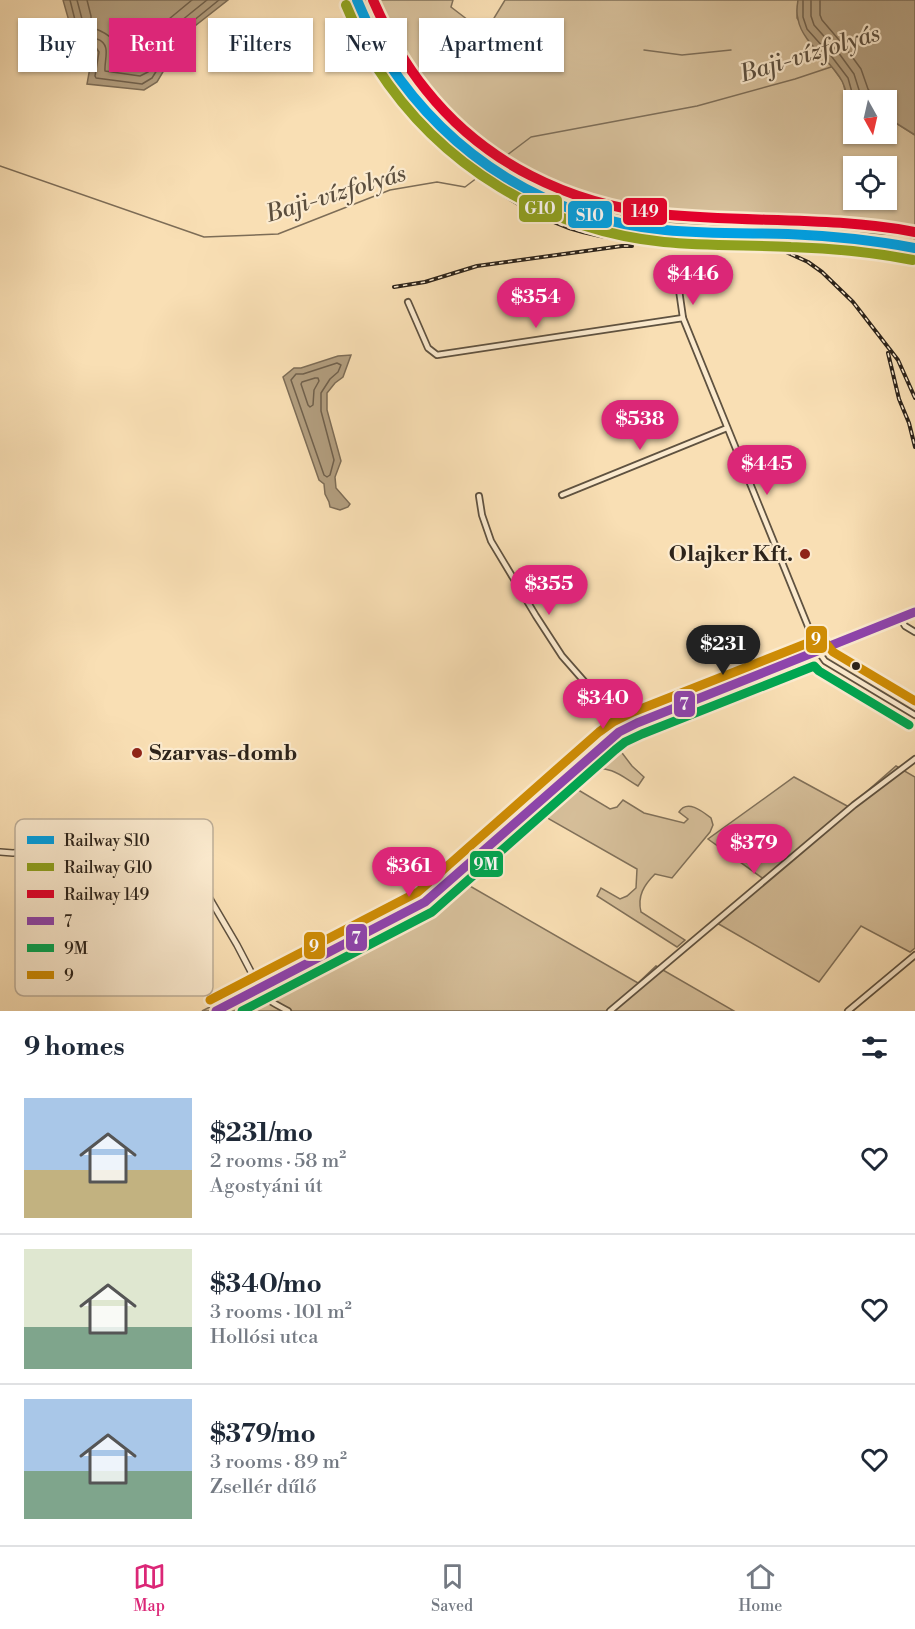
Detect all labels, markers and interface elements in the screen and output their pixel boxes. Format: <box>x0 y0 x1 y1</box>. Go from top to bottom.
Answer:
chip: Buy <box>18 18 97 72</box>
chip: Rent <box>109 18 196 72</box>
chip: Filters <box>208 18 313 72</box>
chip: New <box>325 18 407 72</box>
chip: Apartment <box>419 18 564 72</box>
water label: Baji-vízfolyás <box>735 18 884 90</box>
north arrow <box>843 90 897 144</box>
map controls <box>843 90 897 210</box>
button: locate <box>843 156 897 210</box>
water label: Baji-vízfolyás <box>261 158 410 230</box>
line badge: G10 <box>518 194 563 223</box>
line badge: 149 <box>622 197 668 226</box>
text: G10 <box>524 199 556 219</box>
line badge: S10 <box>567 200 613 229</box>
text: 149 <box>631 202 659 222</box>
text: S10 <box>576 206 604 226</box>
pin: $446 <box>657 255 729 306</box>
text: $446 <box>667 262 719 287</box>
pin: $354 <box>500 278 572 329</box>
text: $354 <box>511 285 561 310</box>
pin: $538 <box>604 400 676 451</box>
text: $538 <box>615 407 665 432</box>
pin: $445 <box>731 445 803 496</box>
text: $445 <box>741 452 793 477</box>
place label: Olajker Kft. <box>669 541 793 568</box>
marker: Olajker Kft. <box>798 547 812 561</box>
pin: $355 <box>513 565 585 616</box>
text: $355 <box>525 572 573 597</box>
pin: $231 <box>687 625 759 676</box>
line badge: 9 <box>805 625 828 654</box>
text: 9 <box>811 630 821 650</box>
text: $231 <box>700 632 746 657</box>
unlabelled marker <box>850 660 862 672</box>
pin: $340 <box>567 679 639 730</box>
text: $340 <box>577 686 629 711</box>
line badge: 7 <box>673 690 696 718</box>
text: 7 <box>679 695 689 715</box>
place label: Szarvas-domb <box>149 740 297 767</box>
marker: Szarvas-domb <box>130 746 144 760</box>
legend <box>15 819 213 996</box>
pin: $379 <box>718 824 790 875</box>
text: Railway S10 <box>64 831 150 851</box>
text: $379 <box>730 831 778 856</box>
pin: $361 <box>373 847 445 898</box>
line badge: 9M <box>469 850 504 878</box>
text: $361 <box>386 854 432 879</box>
text: 9M <box>474 855 499 875</box>
text: Railway G10 <box>64 858 152 878</box>
text: Railway 149 <box>64 885 149 905</box>
text: 7 <box>64 912 72 932</box>
line badge: 7 <box>345 923 368 952</box>
text: 7 <box>351 929 361 949</box>
line badge: 9 <box>303 931 326 960</box>
text: 9 <box>309 937 319 957</box>
text: 9M <box>64 939 88 959</box>
text: 9 <box>64 966 74 986</box>
text: 9 homes <box>24 1031 125 1063</box>
icon: filters <box>858 1031 891 1064</box>
text: $231/mo <box>210 1117 313 1149</box>
icon: home <box>72 1122 144 1194</box>
icon: heart <box>858 1142 891 1175</box>
text: 2 rooms · 58 m² <box>210 1149 346 1174</box>
text: Agostyáni út <box>210 1174 323 1199</box>
text: $340/mo <box>210 1268 322 1300</box>
icon: home <box>72 1273 144 1345</box>
icon: heart <box>858 1293 891 1326</box>
text: 3 rooms · 101 m² <box>210 1300 352 1325</box>
text: Hollósi utca <box>210 1325 318 1350</box>
text: $379/mo <box>210 1418 316 1450</box>
icon: home <box>72 1423 144 1495</box>
icon: heart <box>858 1443 891 1476</box>
text: 3 rooms · 89 m² <box>210 1450 347 1475</box>
text: Zsellér dűlő <box>210 1475 317 1500</box>
tab: Map <box>133 1560 166 1616</box>
tab: Saved <box>431 1560 473 1616</box>
tab: Home <box>738 1560 782 1616</box>

